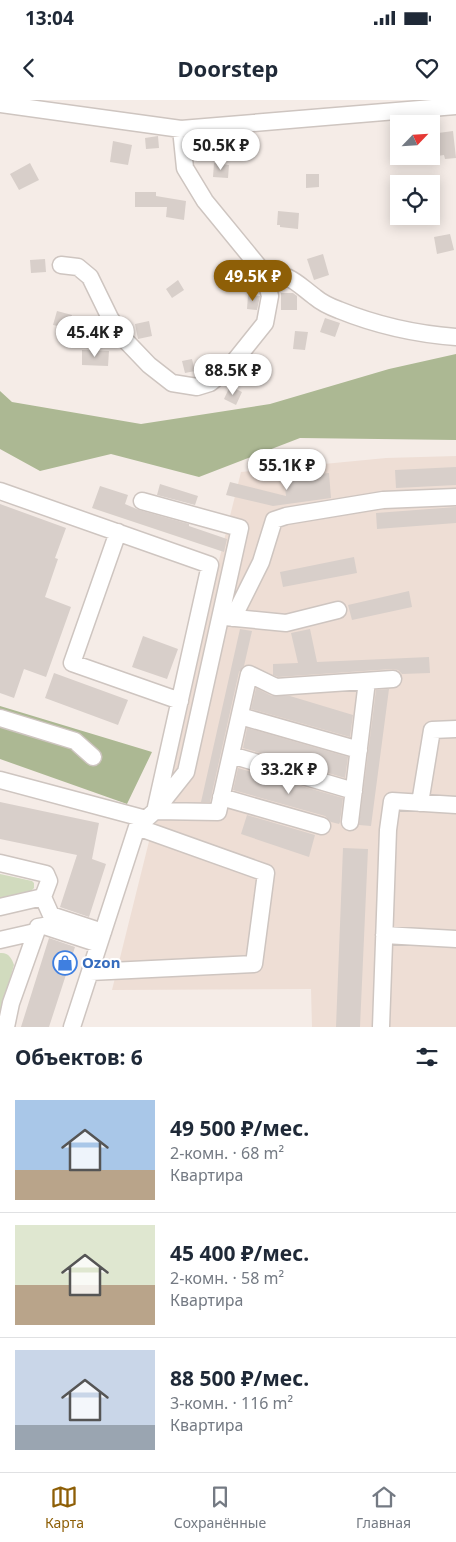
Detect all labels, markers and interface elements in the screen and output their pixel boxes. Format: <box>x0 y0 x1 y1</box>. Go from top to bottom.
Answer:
text: 13:04 <box>25 5 74 31</box>
text: Doorstep <box>177 53 279 83</box>
icon: back <box>15 54 43 82</box>
icon: heart <box>413 54 441 82</box>
north arrow <box>390 115 440 165</box>
map controls <box>390 115 440 225</box>
pin: 50.5K ₽ <box>175 128 267 171</box>
text: 50.5K ₽ <box>193 134 249 156</box>
button: locate <box>390 175 440 225</box>
pin: 49.5K ₽ <box>207 260 299 302</box>
text: 49.5K ₽ <box>225 265 281 287</box>
pin: 45.4K ₽ <box>49 316 141 358</box>
text: 45.4K ₽ <box>67 321 123 343</box>
pin: 88.5K ₽ <box>187 354 279 396</box>
text: 88.5K ₽ <box>205 359 261 381</box>
pin: 55.1K ₽ <box>241 448 333 491</box>
text: 55.1K ₽ <box>259 454 315 476</box>
pin: 33.2K ₽ <box>243 752 335 795</box>
text: 33.2K ₽ <box>261 758 317 780</box>
shop icon: Ozon <box>52 950 78 976</box>
place label: Ozon <box>82 952 120 972</box>
text: Объектов: 6 <box>15 1043 143 1071</box>
icon: filters <box>413 1043 441 1071</box>
text: 49 500 ₽/мес. <box>170 1114 309 1142</box>
icon: home <box>55 1120 115 1180</box>
text: 2-комн. · 68 m² <box>170 1142 284 1164</box>
text: Квартира <box>170 1164 244 1186</box>
text: 45 400 ₽/мес. <box>170 1239 309 1267</box>
icon: home <box>55 1245 115 1305</box>
text: 2-комн. · 58 m² <box>170 1267 284 1289</box>
text: Квартира <box>170 1289 244 1311</box>
text: 88 500 ₽/мес. <box>170 1364 309 1392</box>
icon: home <box>55 1370 115 1430</box>
text: 3-комн. · 116 m² <box>170 1392 293 1414</box>
text: Квартира <box>170 1414 244 1436</box>
tab: Карта <box>45 1483 84 1532</box>
tab: Сохранённые <box>174 1483 266 1532</box>
tab: Главная <box>356 1483 411 1532</box>

